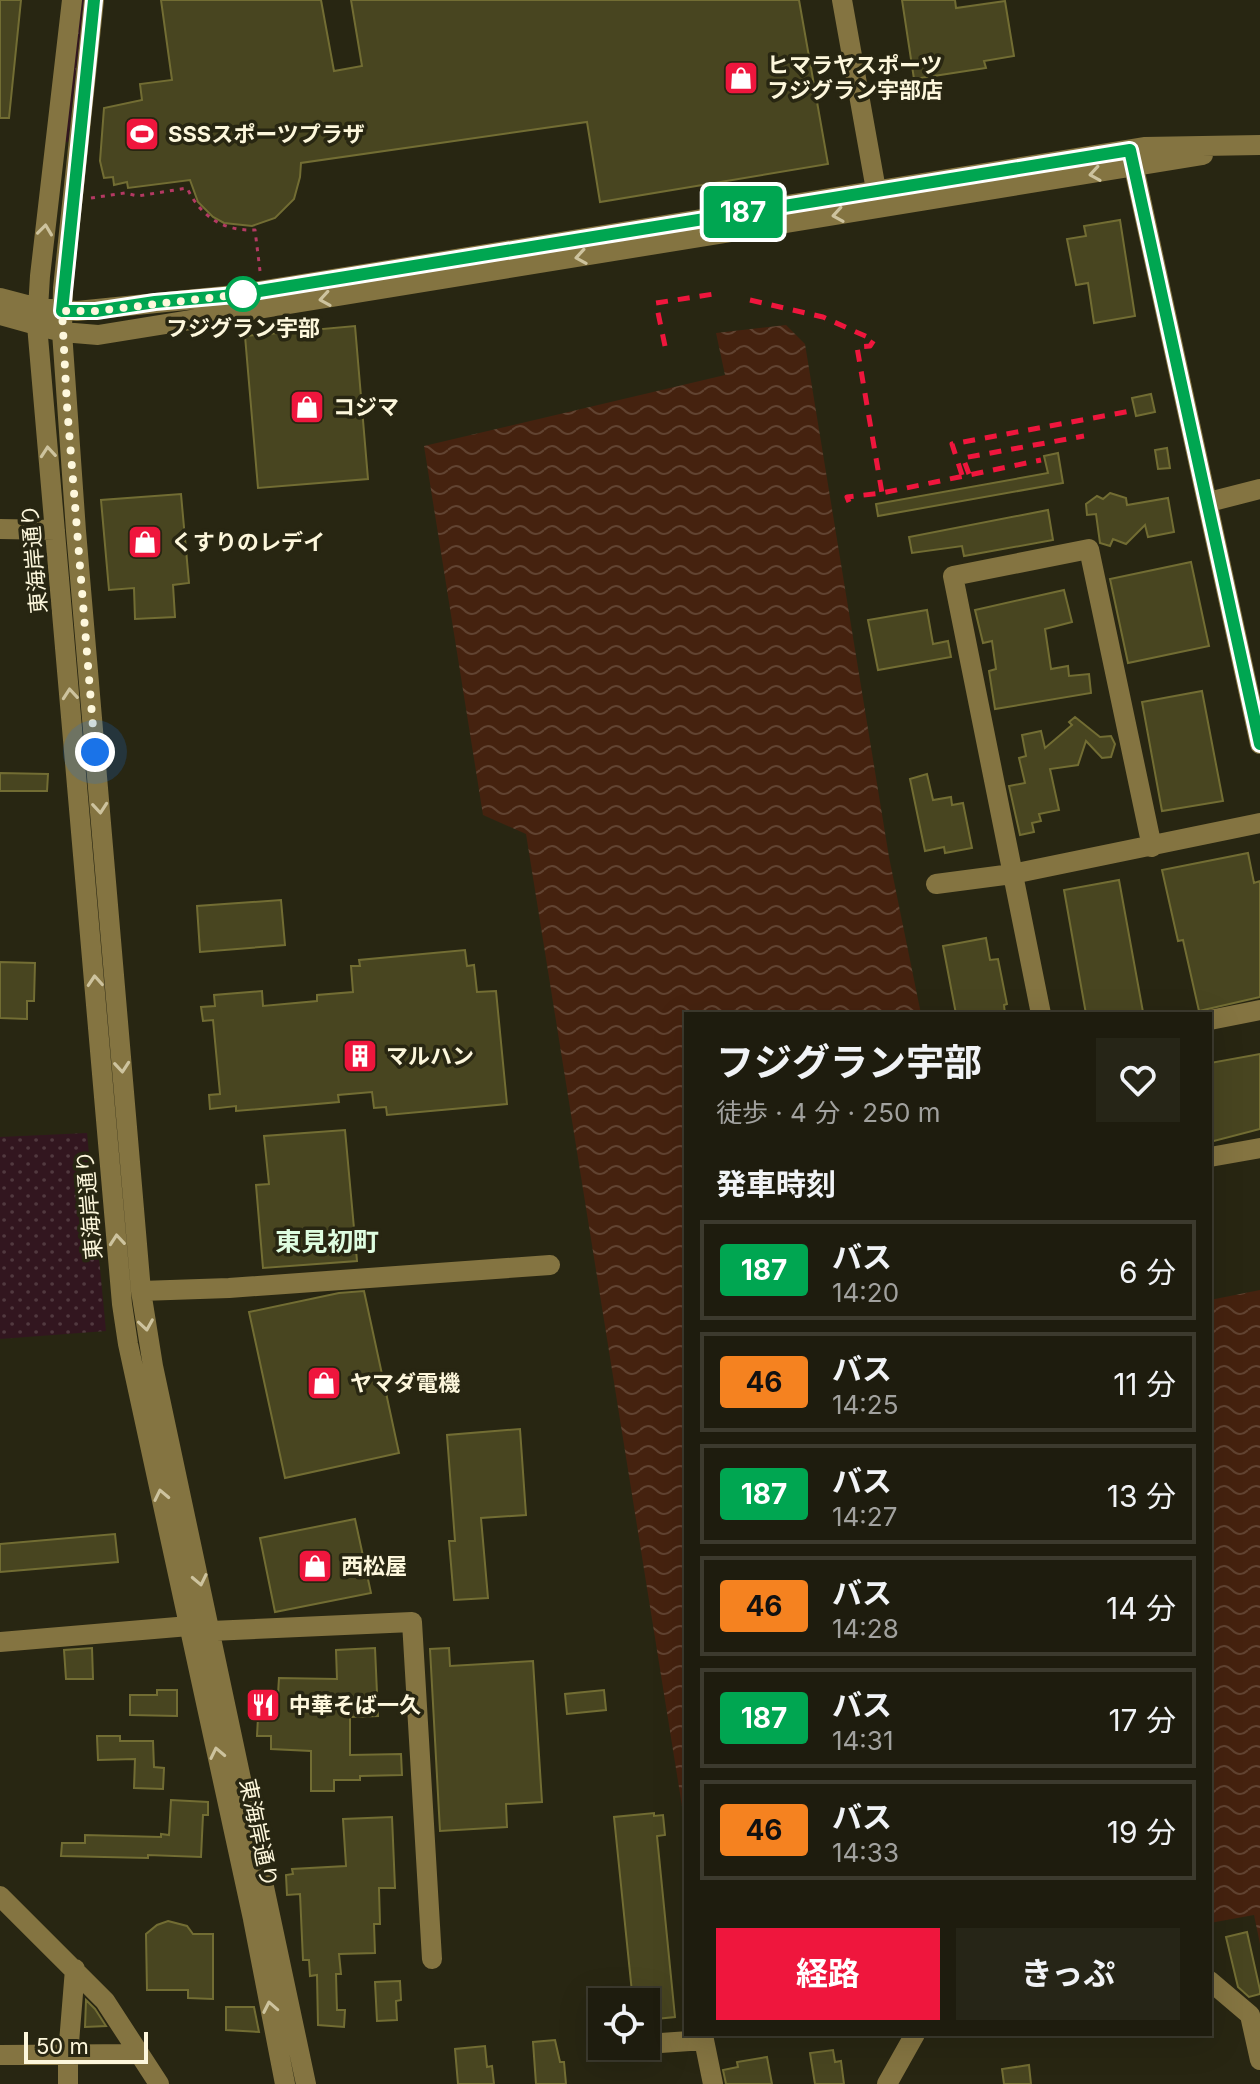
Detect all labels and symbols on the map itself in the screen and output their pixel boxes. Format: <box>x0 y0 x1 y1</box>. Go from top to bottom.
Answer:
place label: ヒマラヤスポーツ フジグラン宇部店 <box>767 52 943 103</box>
shop icon: ヒマラヤスポーツ フジグラン宇部店 <box>722 59 760 97</box>
sports icon: SSSスポーツプラザ <box>123 115 161 153</box>
place label: SSSスポーツプラザ <box>168 121 365 147</box>
one-way arrow <box>1088 165 1101 182</box>
line badge: 187 <box>697 186 789 238</box>
one-way arrow <box>831 206 845 223</box>
one-way arrow <box>37 223 54 236</box>
one-way arrow <box>574 248 588 265</box>
marker: フジグラン宇部 <box>226 277 260 311</box>
one-way arrow <box>318 290 332 307</box>
place label: フジグラン宇部 <box>166 315 320 341</box>
shop icon: コジマ <box>288 388 326 426</box>
place label: コジマ <box>333 394 399 420</box>
one-way arrow <box>40 445 57 458</box>
street label: 東海岸通り <box>16 503 52 615</box>
shop icon: くすりのレデイ <box>126 523 164 561</box>
place label: くすりのレデイ <box>171 529 325 555</box>
one-way arrow <box>61 687 78 700</box>
your location <box>75 732 115 772</box>
one-way arrow <box>91 801 108 814</box>
one-way arrow <box>87 974 104 987</box>
building icon: マルハン <box>341 1037 379 1075</box>
place label: マルハン <box>386 1043 474 1069</box>
one-way arrow <box>113 1061 130 1074</box>
street label: 東海岸通り <box>71 1149 107 1261</box>
district label: 東見初町 <box>275 1226 379 1257</box>
one-way arrow <box>108 1233 125 1246</box>
one-way arrow <box>136 1319 153 1332</box>
shop icon: ヤマダ電機 <box>305 1364 343 1402</box>
place label: ヤマダ電機 <box>350 1370 460 1396</box>
one-way arrow <box>153 1489 170 1503</box>
shop icon: 西松屋 <box>296 1547 334 1585</box>
place label: 西松屋 <box>341 1553 407 1579</box>
one-way arrow <box>191 1572 208 1586</box>
restaurant icon: 中華そば一久 <box>244 1686 282 1724</box>
place label: 中華そば一久 <box>289 1692 421 1718</box>
one-way arrow <box>209 1747 226 1760</box>
street label: 東海岸通り <box>235 1776 283 1890</box>
one-way arrow <box>262 2001 279 2014</box>
scale bar <box>24 2028 148 2064</box>

